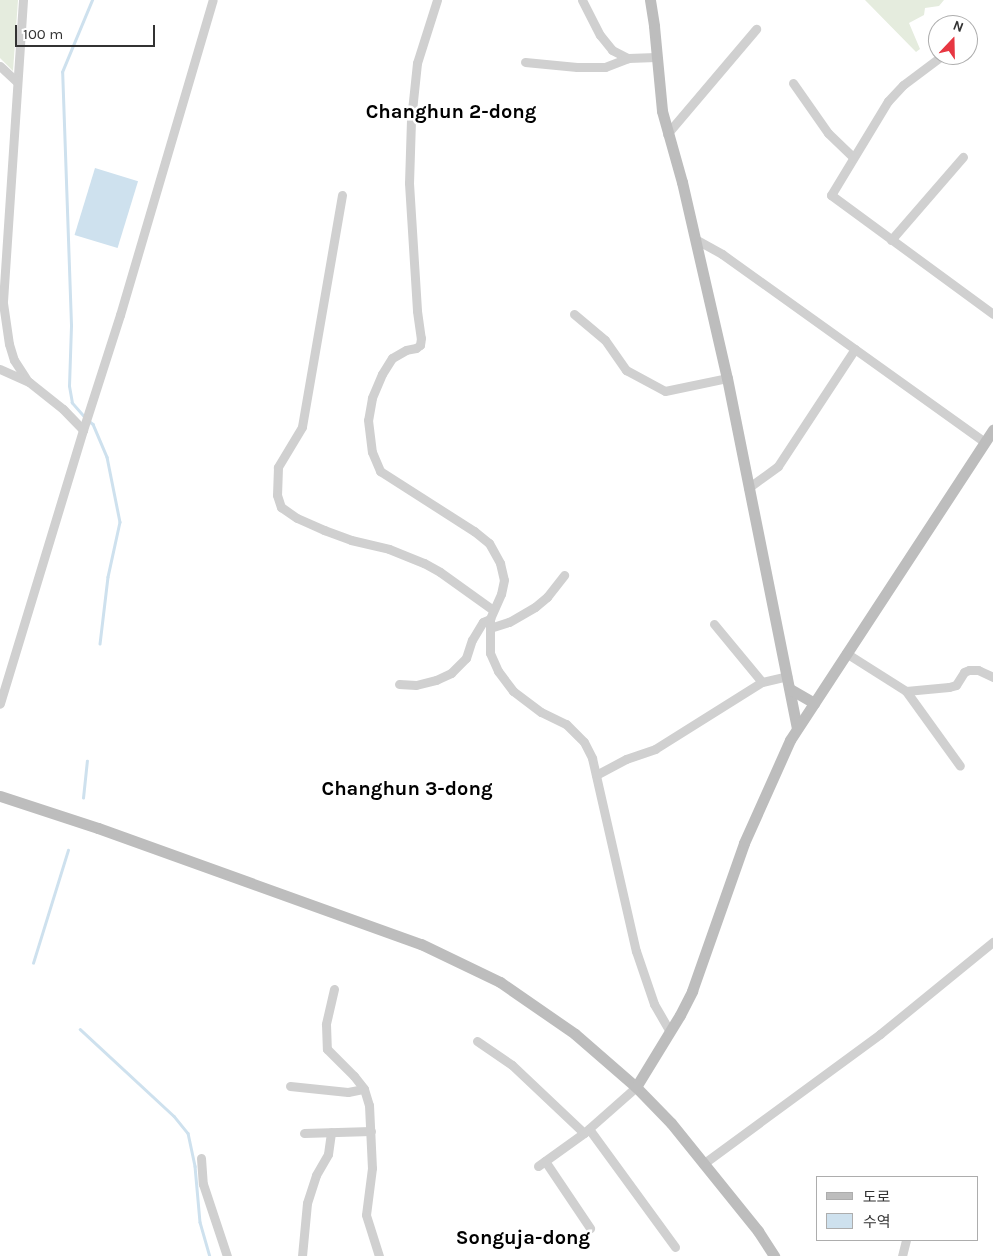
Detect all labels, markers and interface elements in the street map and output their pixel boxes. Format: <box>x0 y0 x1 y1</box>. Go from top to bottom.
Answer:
scale bar <box>18 15 158 47</box>
north arrow <box>928 15 978 65</box>
text: N <box>950 17 966 36</box>
text: 100 m <box>23 25 63 43</box>
district label: Changhun 2-dong <box>366 99 536 123</box>
district label: Changhun 3-dong <box>321 776 493 800</box>
legend <box>816 1176 978 1241</box>
text: 도로 <box>863 1188 891 1206</box>
text: 수역 <box>863 1213 891 1231</box>
district label: Songuja-dong <box>456 1225 590 1249</box>

